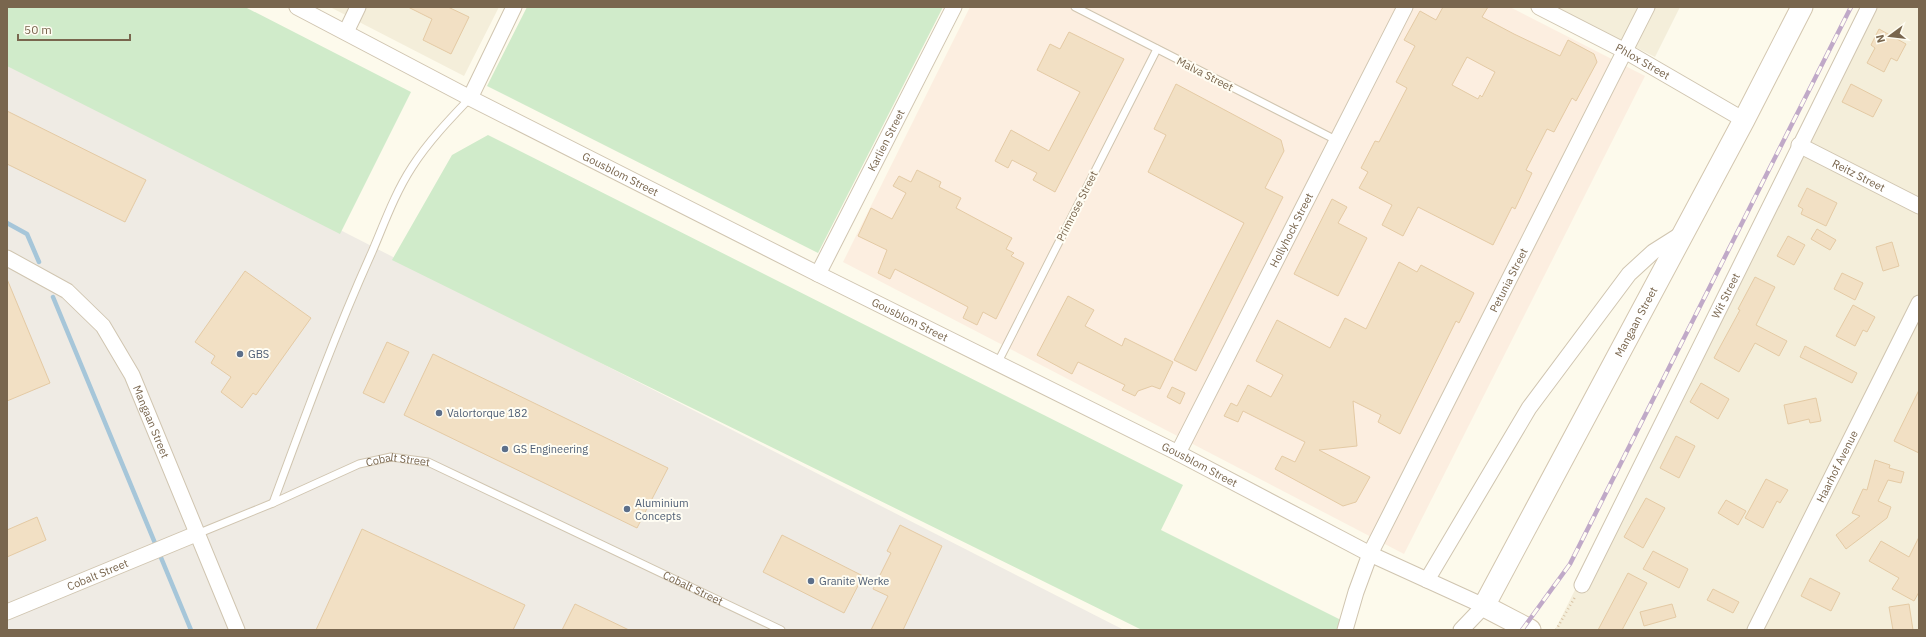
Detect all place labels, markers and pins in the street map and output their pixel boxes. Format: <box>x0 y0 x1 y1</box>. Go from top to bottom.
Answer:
place label: GBS <box>248 347 269 361</box>
marker: GBS <box>235 349 245 359</box>
place label: Valortorque 182 <box>447 406 528 420</box>
marker: Valortorque 182 <box>434 408 444 418</box>
place label: GS Engineering <box>513 442 588 456</box>
marker: GS Engineering <box>500 444 510 454</box>
place label: Aluminium Concepts <box>635 496 689 523</box>
marker: Aluminium Concepts <box>622 504 632 514</box>
place label: Granite Werke <box>819 574 889 588</box>
marker: Granite Werke <box>806 576 816 586</box>

